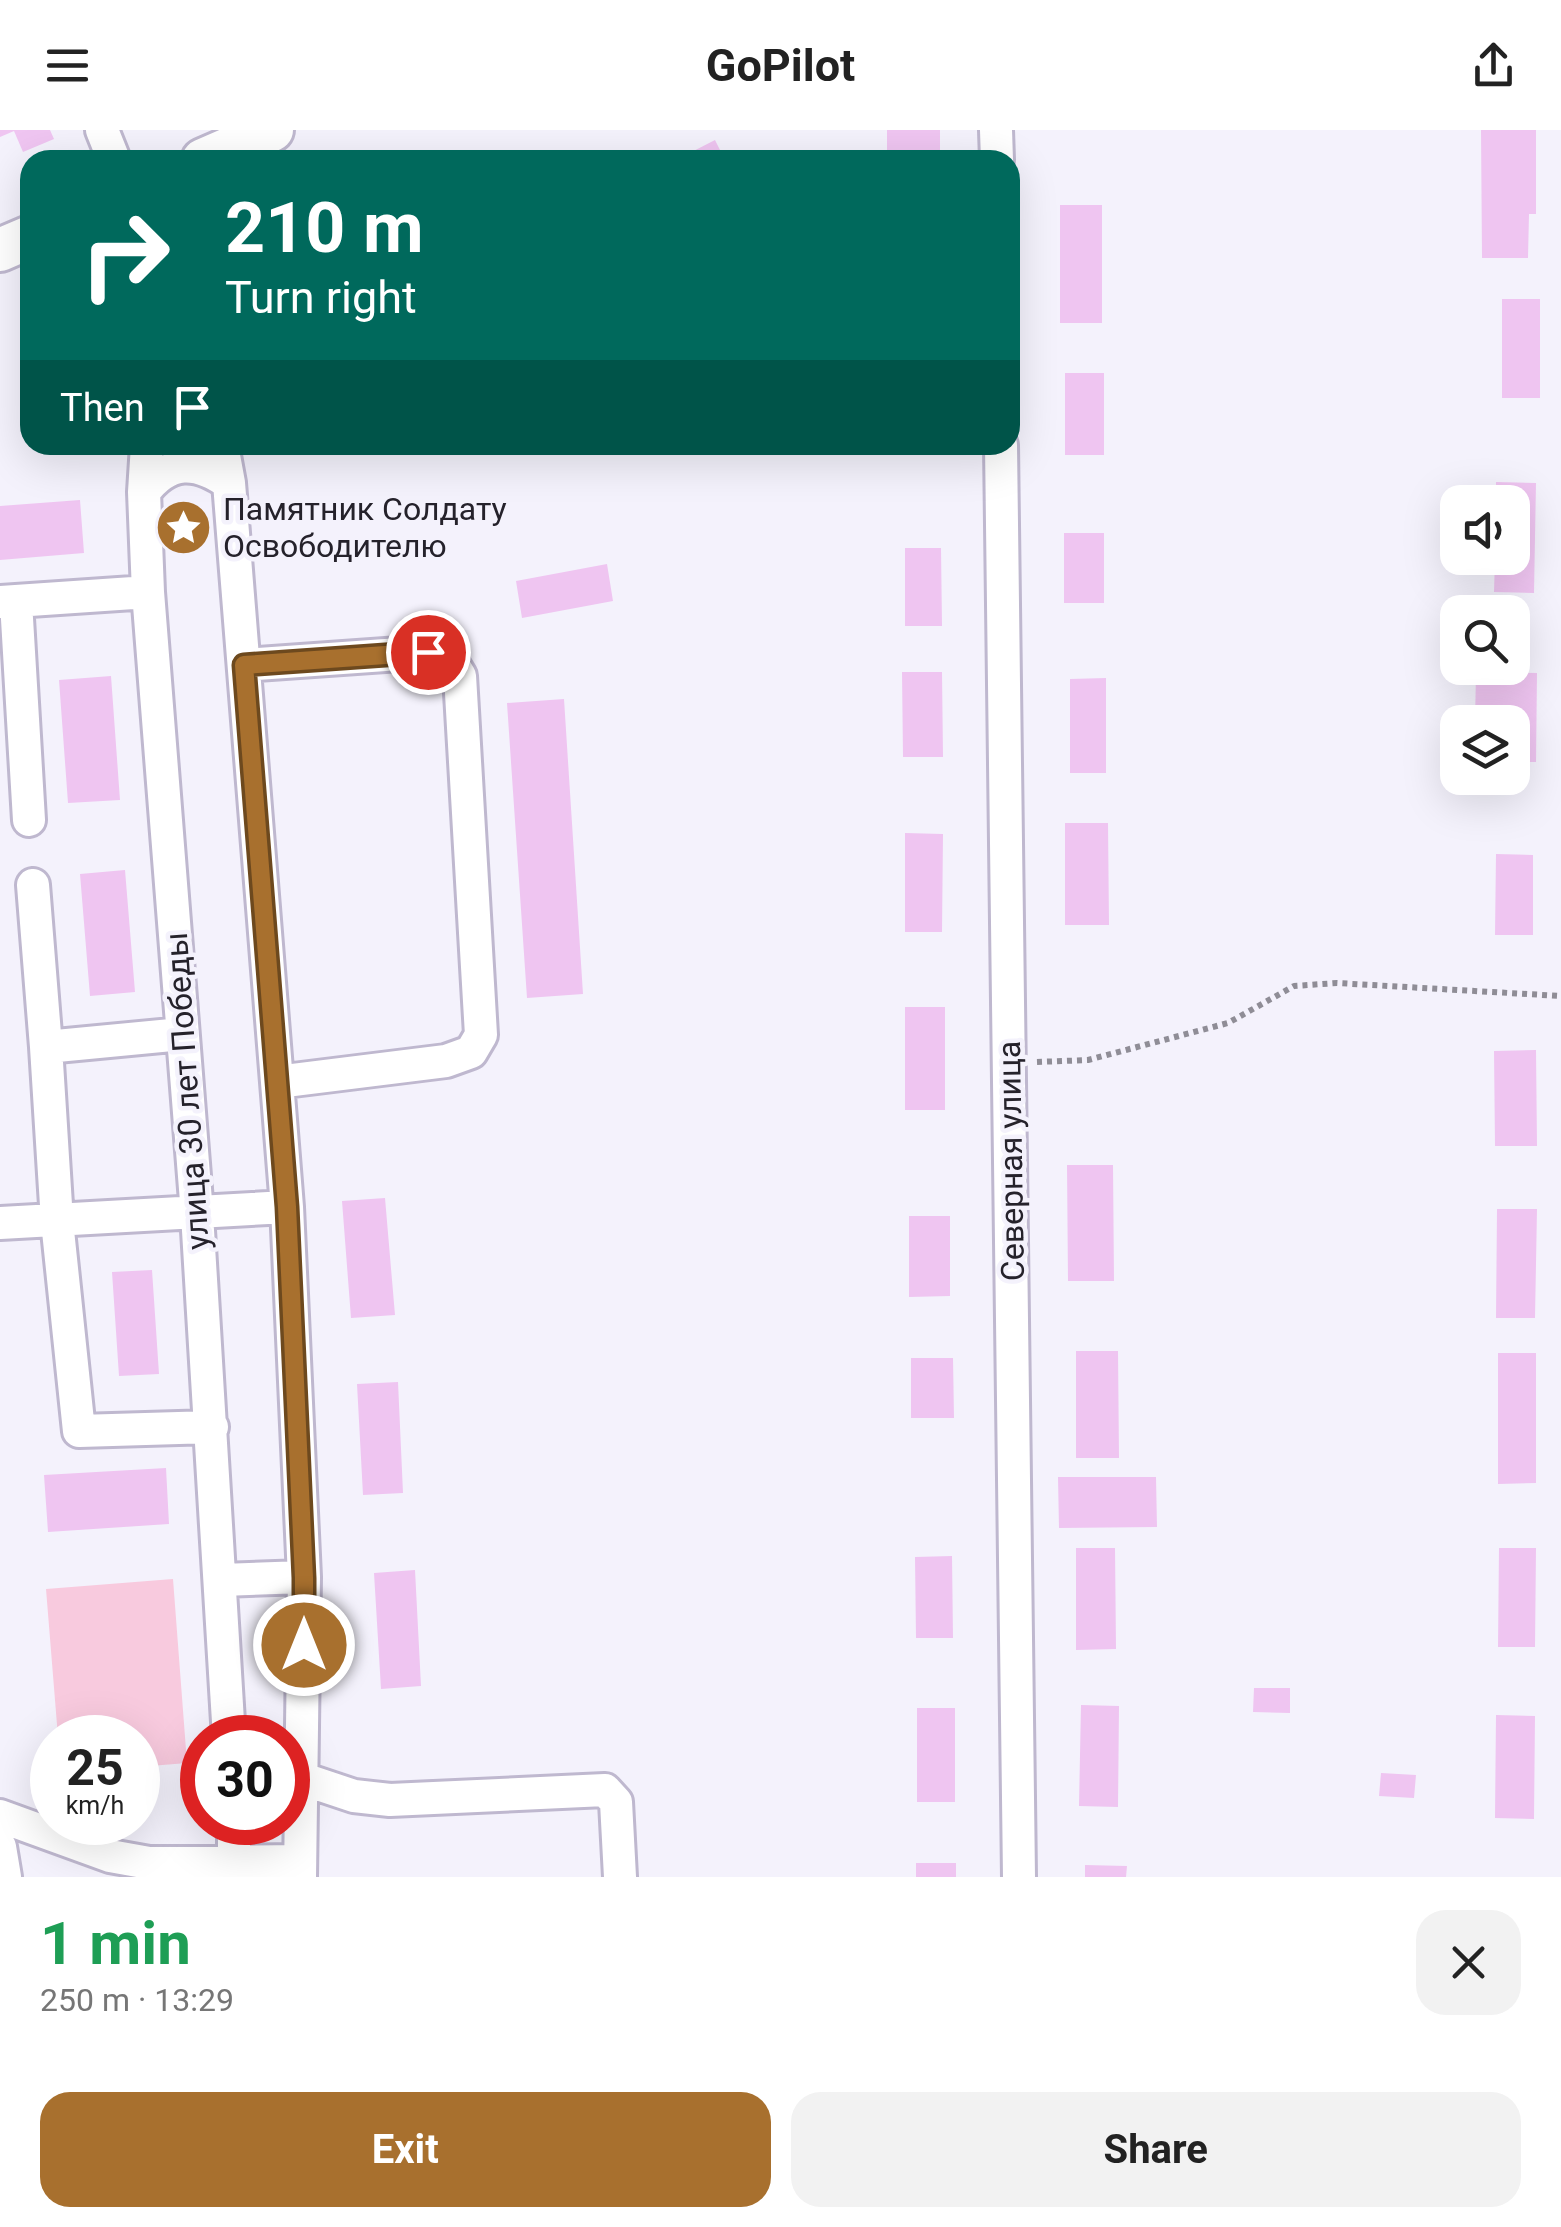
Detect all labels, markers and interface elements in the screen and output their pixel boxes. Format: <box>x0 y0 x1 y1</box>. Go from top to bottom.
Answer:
icon: menu <box>40 38 95 93</box>
icon: share <box>1466 38 1521 93</box>
text: GoPilot <box>706 39 855 92</box>
text: 210 m <box>225 187 424 269</box>
icon: right <box>60 190 190 320</box>
text: Turn right <box>225 271 417 324</box>
icon: arrive <box>165 380 220 435</box>
text: Then <box>60 386 145 430</box>
map controls <box>1440 485 1530 795</box>
button: sound <box>1440 485 1530 575</box>
place label: Памятник Солдату Освободителю <box>223 490 507 565</box>
place icon: Памятник Солдату Освободителю <box>154 497 214 557</box>
button: search <box>1440 595 1530 685</box>
pin <box>386 610 471 695</box>
icon: arrive <box>401 625 456 680</box>
button: layers <box>1440 705 1530 795</box>
street label: улица 30 лет Победы <box>157 931 217 1251</box>
street label: Северная улица <box>990 1041 1032 1281</box>
position arrow <box>252 1593 356 1697</box>
speed limit sign: 30 <box>180 1715 310 1845</box>
text: 25 <box>66 1739 124 1797</box>
text: km/h <box>66 1791 124 1820</box>
text: 1 min <box>40 1908 191 1979</box>
button: close <box>1416 1910 1521 2015</box>
text: 250 m · 13:29 <box>40 1981 234 2019</box>
button: Exit <box>40 2092 771 2207</box>
button: Share <box>791 2092 1521 2207</box>

